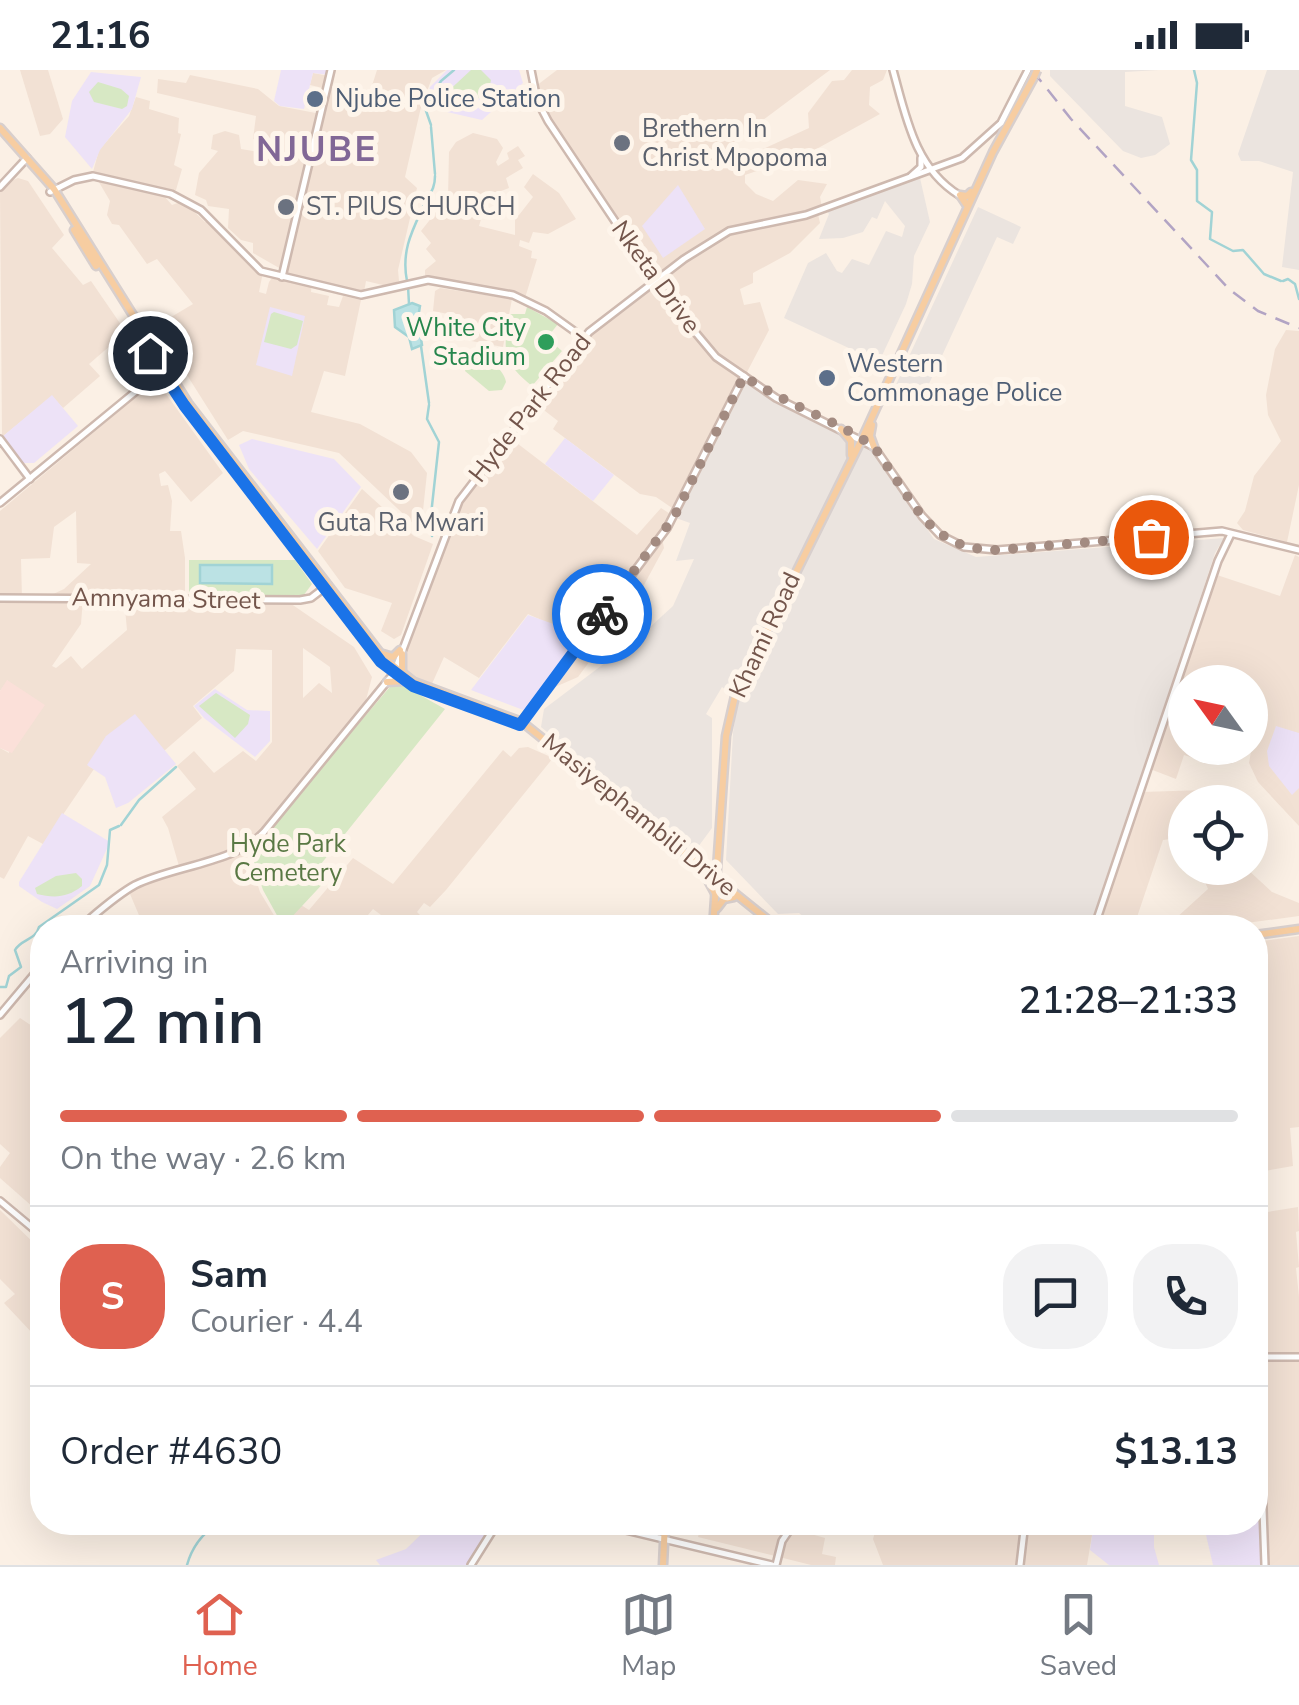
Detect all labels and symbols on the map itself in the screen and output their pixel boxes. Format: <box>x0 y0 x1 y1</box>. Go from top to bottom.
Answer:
place label: Njube Police Station <box>335 82 561 116</box>
marker: Njube Police Station <box>304 88 326 110</box>
place label: Brethern In Christ Mpopoma <box>642 112 828 175</box>
district label: NJUBE <box>256 126 378 173</box>
marker: Brethern In Christ Mpopoma <box>611 132 633 154</box>
place label: ST. PIUS CHURCH <box>306 190 515 224</box>
marker: ST. PIUS CHURCH <box>275 196 297 218</box>
street label: Nketa Drive <box>604 214 708 340</box>
pin <box>108 311 193 396</box>
place label: White City Stadium <box>406 311 526 374</box>
street label: Hyde Park Road <box>461 326 599 490</box>
marker: White City Stadium <box>535 331 557 353</box>
place label: Western Commonage Police <box>847 347 1062 410</box>
marker: Western Commonage Police <box>816 367 838 389</box>
marker: Guta Ra Mwari <box>390 481 412 503</box>
pin <box>1109 495 1194 580</box>
place label: Guta Ra Mwari <box>317 506 485 540</box>
courier <box>552 564 652 664</box>
street label: Khami Road <box>721 567 809 703</box>
street label: Amnyama Street <box>71 580 261 618</box>
north arrow <box>1168 665 1268 765</box>
street label: Masiyephambili Drive <box>535 726 743 904</box>
park label: Hyde Park Cemetery <box>230 827 346 890</box>

